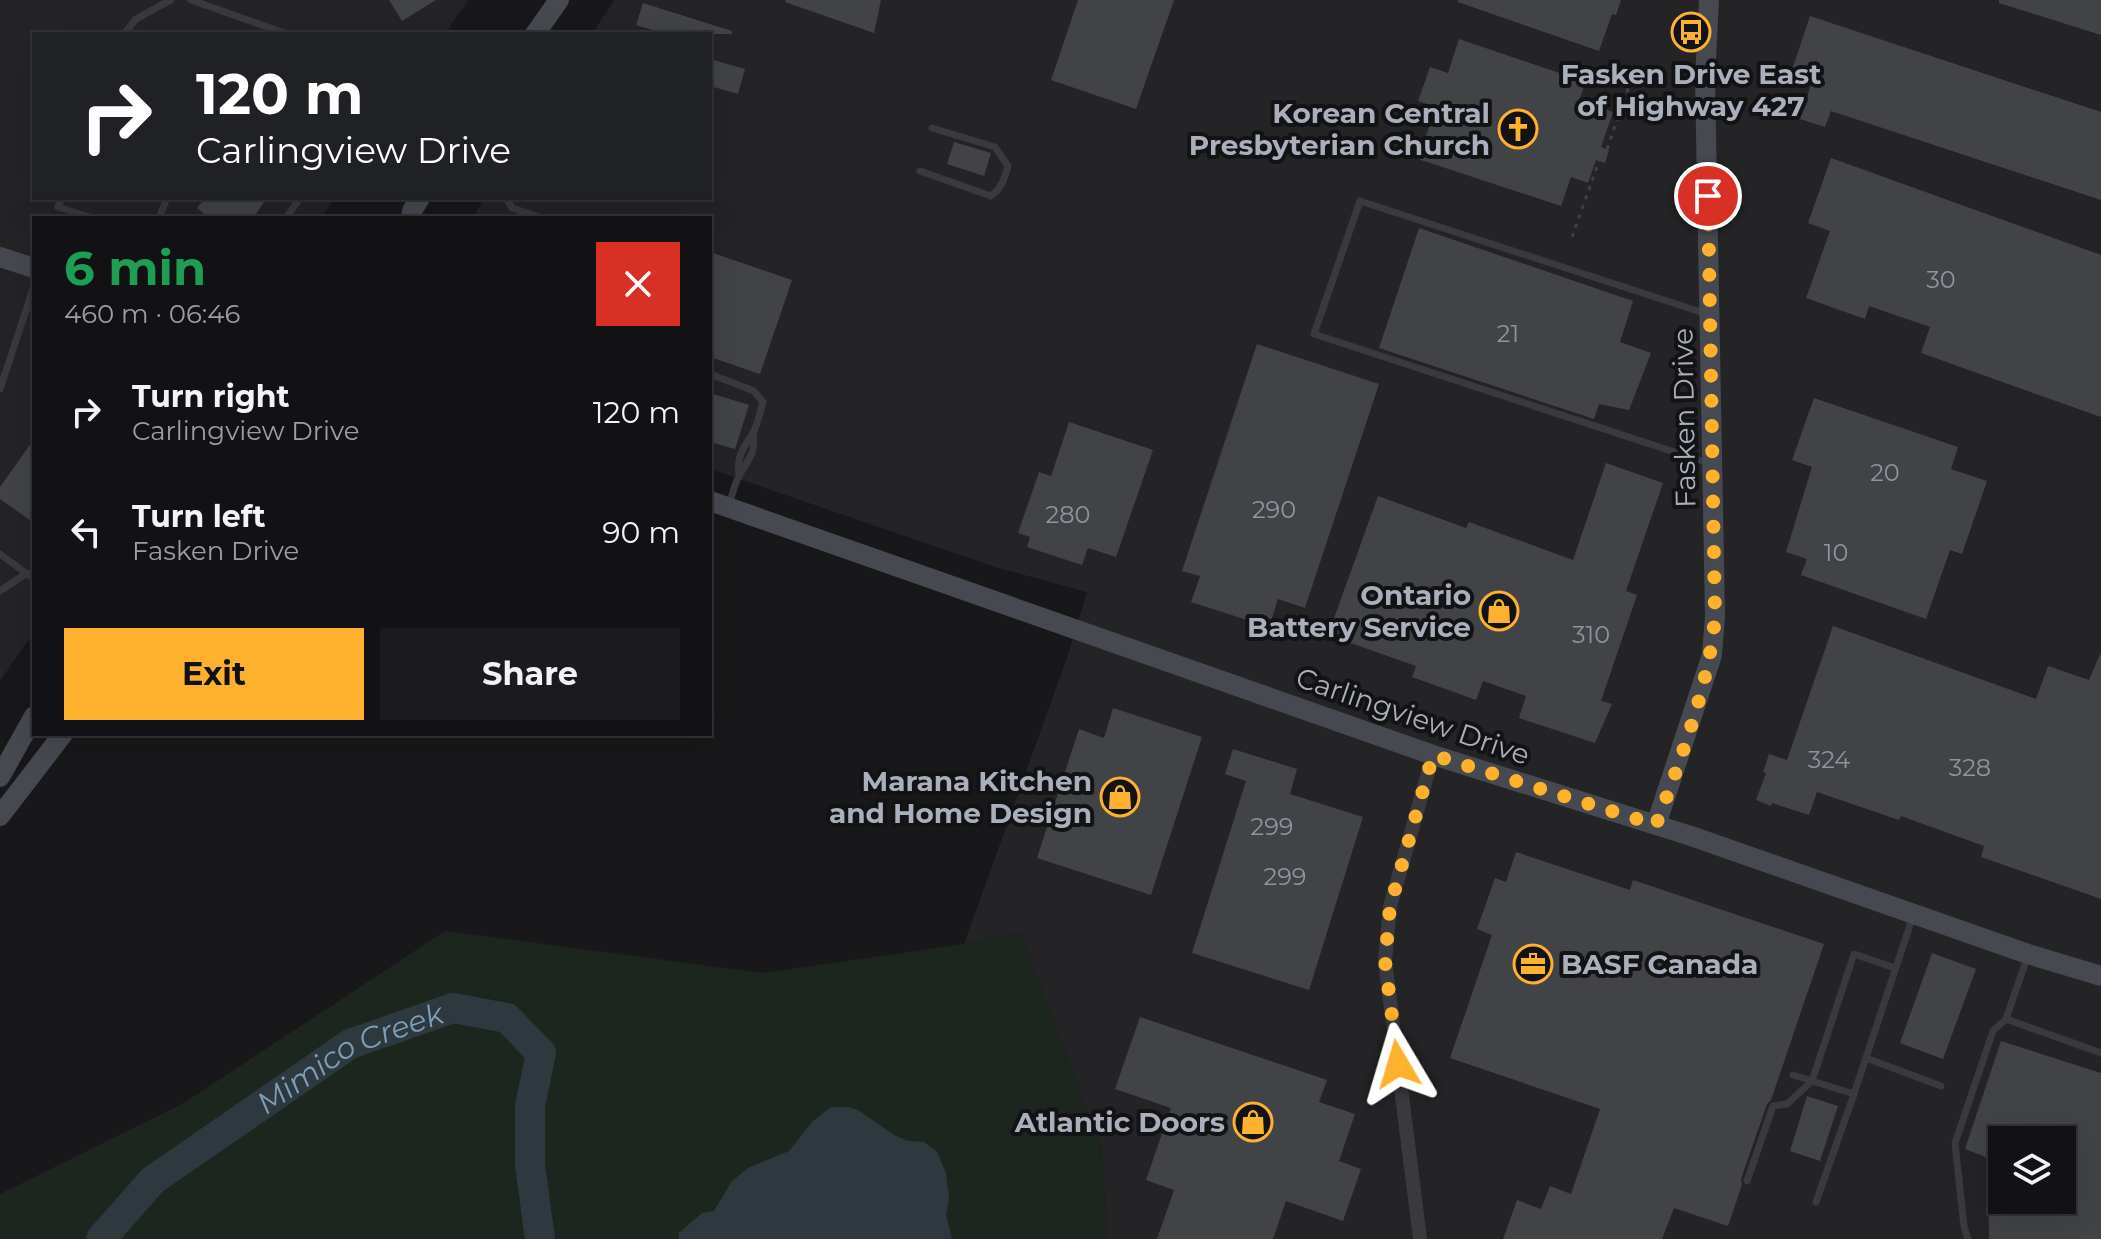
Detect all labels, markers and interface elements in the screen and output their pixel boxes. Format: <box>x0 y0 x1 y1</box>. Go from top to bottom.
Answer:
bus stop icon: Fasken Drive East of Highway 427 <box>1670 11 1712 53</box>
place label: Fasken Drive East of Highway 427 <box>1561 57 1821 123</box>
text: 120 m <box>196 60 364 128</box>
icon: right <box>64 64 168 168</box>
place label: Korean Central Presbyterian Church <box>1189 96 1490 162</box>
church icon: Korean Central Presbyterian Church <box>1497 108 1539 150</box>
text: Carlingview Drive <box>196 128 511 172</box>
pin <box>1674 162 1742 230</box>
icon: arrive <box>1686 174 1730 218</box>
text: 6 min <box>64 239 206 297</box>
button: close <box>596 242 680 326</box>
house number: 30 <box>1926 265 1956 294</box>
text: 460 m · 06:46 <box>64 298 240 330</box>
house number: 21 <box>1497 319 1519 348</box>
street label: Fasken Drive <box>1665 328 1703 508</box>
text: Turn right <box>132 378 289 415</box>
icon: right <box>64 390 108 434</box>
text: 120 m <box>593 394 680 431</box>
text: Carlingview Drive <box>132 415 359 447</box>
house number: 20 <box>1870 458 1900 487</box>
house number: 290 <box>1252 495 1296 524</box>
text: Turn left <box>132 498 265 535</box>
house number: 280 <box>1046 500 1090 529</box>
icon: left <box>64 510 108 554</box>
text: 90 m <box>602 514 680 551</box>
text: Fasken Drive <box>132 535 299 567</box>
house number: 10 <box>1824 538 1848 567</box>
place label: Ontario Battery Service <box>1247 578 1471 644</box>
shop icon: Ontario Battery Service <box>1478 590 1520 632</box>
house number: 310 <box>1572 620 1610 649</box>
button: Exit <box>64 628 364 720</box>
button: Share <box>380 628 680 720</box>
street label: Carlingview Drive <box>1292 660 1534 772</box>
house number: 324 <box>1808 745 1850 774</box>
house number: 328 <box>1949 753 1991 782</box>
place label: Marana Kitchen and Home Design <box>829 764 1092 830</box>
shop icon: Marana Kitchen and Home Design <box>1099 776 1141 818</box>
house number: 299 <box>1251 812 1293 841</box>
house number: 299 <box>1264 862 1306 891</box>
office icon: BASF Canada <box>1512 943 1554 985</box>
place label: BASF Canada <box>1561 947 1758 981</box>
water label: Mimico Creek <box>249 994 449 1122</box>
position arrow <box>1356 1022 1440 1106</box>
shop icon: Atlantic Doors <box>1232 1101 1274 1143</box>
place label: Atlantic Doors <box>1014 1105 1225 1139</box>
map controls <box>1988 1126 2076 1214</box>
button: layers <box>1988 1126 2076 1214</box>

